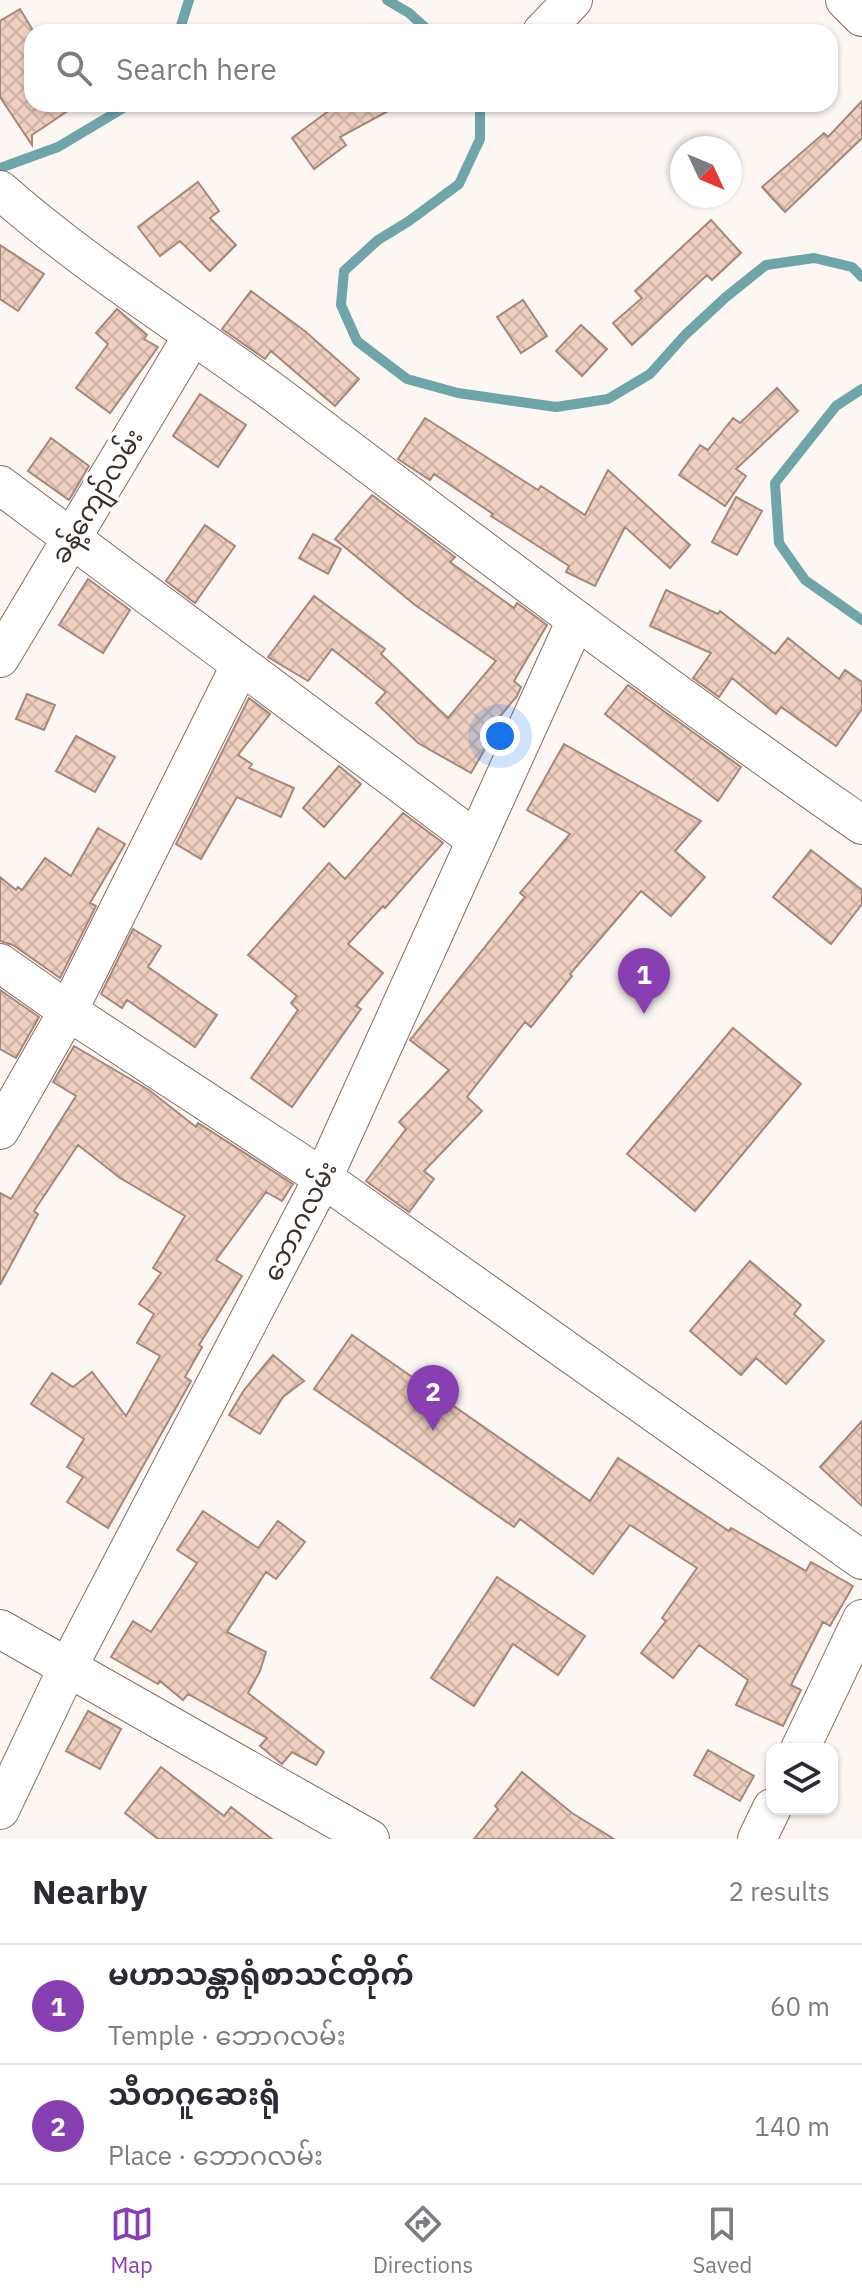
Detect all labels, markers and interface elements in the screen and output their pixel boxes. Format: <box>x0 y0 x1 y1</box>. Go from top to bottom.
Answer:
search box <box>24 24 838 112</box>
icon: search <box>52 46 96 90</box>
text: Search here <box>116 49 277 88</box>
north arrow <box>670 136 742 208</box>
street label: ခန့်ကျော်လမ်း <box>42 422 154 572</box>
your location <box>480 716 520 756</box>
pin: 1 <box>618 948 670 1014</box>
street label: ဘောဂလမ်း <box>254 1155 344 1286</box>
pin: 2 <box>407 1365 459 1431</box>
map controls <box>766 1743 838 1815</box>
button: layers <box>766 1743 838 1815</box>
text: Nearby <box>32 1869 147 1913</box>
text: 2 results <box>728 1874 830 1908</box>
text: မဟာသန္တာရုံစာသင်တိုက် <box>108 1954 414 1993</box>
text: 1 <box>50 1989 66 2023</box>
text: 60 m <box>770 1989 830 2023</box>
text: Temple · ဘောဂလမ်း <box>108 2018 346 2052</box>
text: သီတဂူဆေးရုံ <box>108 2074 280 2113</box>
text: 2 <box>50 2109 66 2143</box>
text: 140 m <box>754 2109 830 2143</box>
text: Place · ဘောဂလမ်း <box>108 2138 323 2172</box>
tab: Map <box>110 2202 154 2279</box>
tab: Directions <box>373 2202 473 2279</box>
tab: Saved <box>692 2202 752 2279</box>

